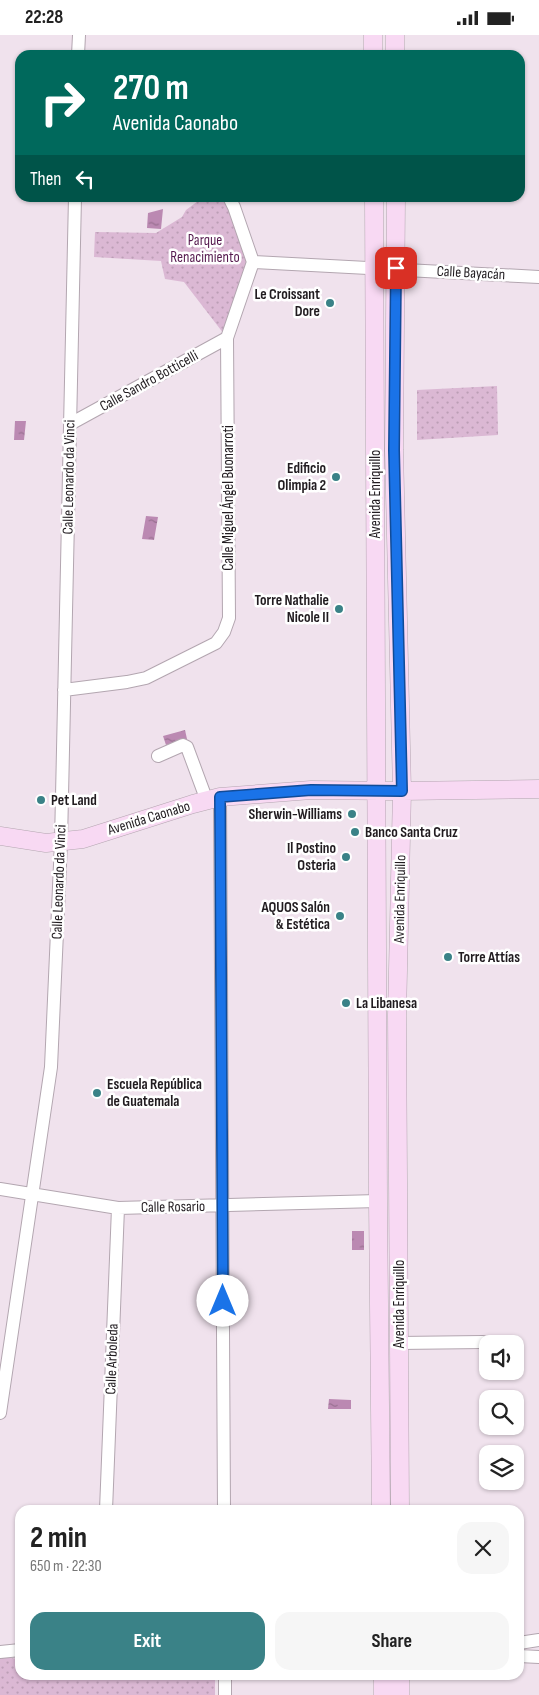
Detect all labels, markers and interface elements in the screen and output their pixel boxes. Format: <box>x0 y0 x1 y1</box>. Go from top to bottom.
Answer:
text: 22:28 <box>25 6 63 29</box>
text: 270 m <box>113 67 189 110</box>
icon: right <box>30 70 95 135</box>
text: Avenida Caonabo <box>113 110 238 137</box>
icon: left <box>71 165 99 193</box>
text: Then <box>30 168 61 191</box>
park label: Parque Renacimiento <box>170 231 240 267</box>
pin <box>375 247 417 289</box>
icon: arrive <box>382 254 410 282</box>
street label: Calle Bayacán <box>436 262 506 284</box>
place label: Le Croissant Dore <box>255 285 320 321</box>
marker: Le Croissant Dore <box>324 297 336 309</box>
street label: Calle Sandro Botticelli <box>96 346 202 416</box>
street label: Calle Leonardo da Vinci <box>59 419 80 535</box>
street label: Calle Miguel Ángel Buonarroti <box>219 425 238 571</box>
street label: Avenida Enriquillo <box>366 450 385 539</box>
place label: Edificio Olimpia 2 <box>277 459 326 495</box>
marker: Edificio Olimpia 2 <box>330 471 342 483</box>
place label: Torre Nathalie Nicole II <box>254 591 329 627</box>
marker: Torre Nathalie Nicole II <box>333 603 345 615</box>
place label: Pet Land <box>51 791 97 810</box>
marker: Pet Land <box>35 794 47 806</box>
street label: Avenida Caonabo <box>105 796 193 840</box>
place label: Sherwin-Williams <box>248 805 342 824</box>
marker: Sherwin-Williams <box>346 808 358 820</box>
place label: Banco Santa Cruz <box>365 823 458 842</box>
street label: Calle Leonardo da Vinci <box>48 824 71 940</box>
marker: Banco Santa Cruz <box>349 826 361 838</box>
place label: Il Postino Osteria <box>287 839 336 875</box>
marker: Il Postino Osteria <box>340 851 352 863</box>
street label: Avenida Enriquillo <box>390 855 410 944</box>
place label: AQUOS Salón & Estética <box>260 898 330 934</box>
marker: AQUOS Salón & Estética <box>334 910 346 922</box>
place label: Torre Attías <box>458 948 520 967</box>
marker: Torre Attías <box>442 951 454 963</box>
place label: La Libanesa <box>356 994 417 1013</box>
marker: La Libanesa <box>340 997 352 1009</box>
place label: Escuela República de Guatemala <box>107 1075 202 1111</box>
marker: Escuela República de Guatemala <box>91 1087 103 1099</box>
street label: Calle Rosario <box>141 1197 205 1217</box>
street label: Avenida Enriquillo <box>390 1260 409 1349</box>
position arrow <box>196 1274 248 1326</box>
street label: Calle Arboleda <box>101 1323 123 1395</box>
map controls <box>479 1335 524 1490</box>
button: sound <box>479 1335 524 1380</box>
button: search <box>479 1390 524 1435</box>
button: layers <box>479 1445 524 1490</box>
text: 2 min <box>30 1520 87 1556</box>
button: close <box>457 1522 509 1574</box>
text: 650 m · 22:30 <box>30 1557 102 1576</box>
button: Exit <box>30 1612 265 1670</box>
button: Share <box>275 1612 509 1670</box>

